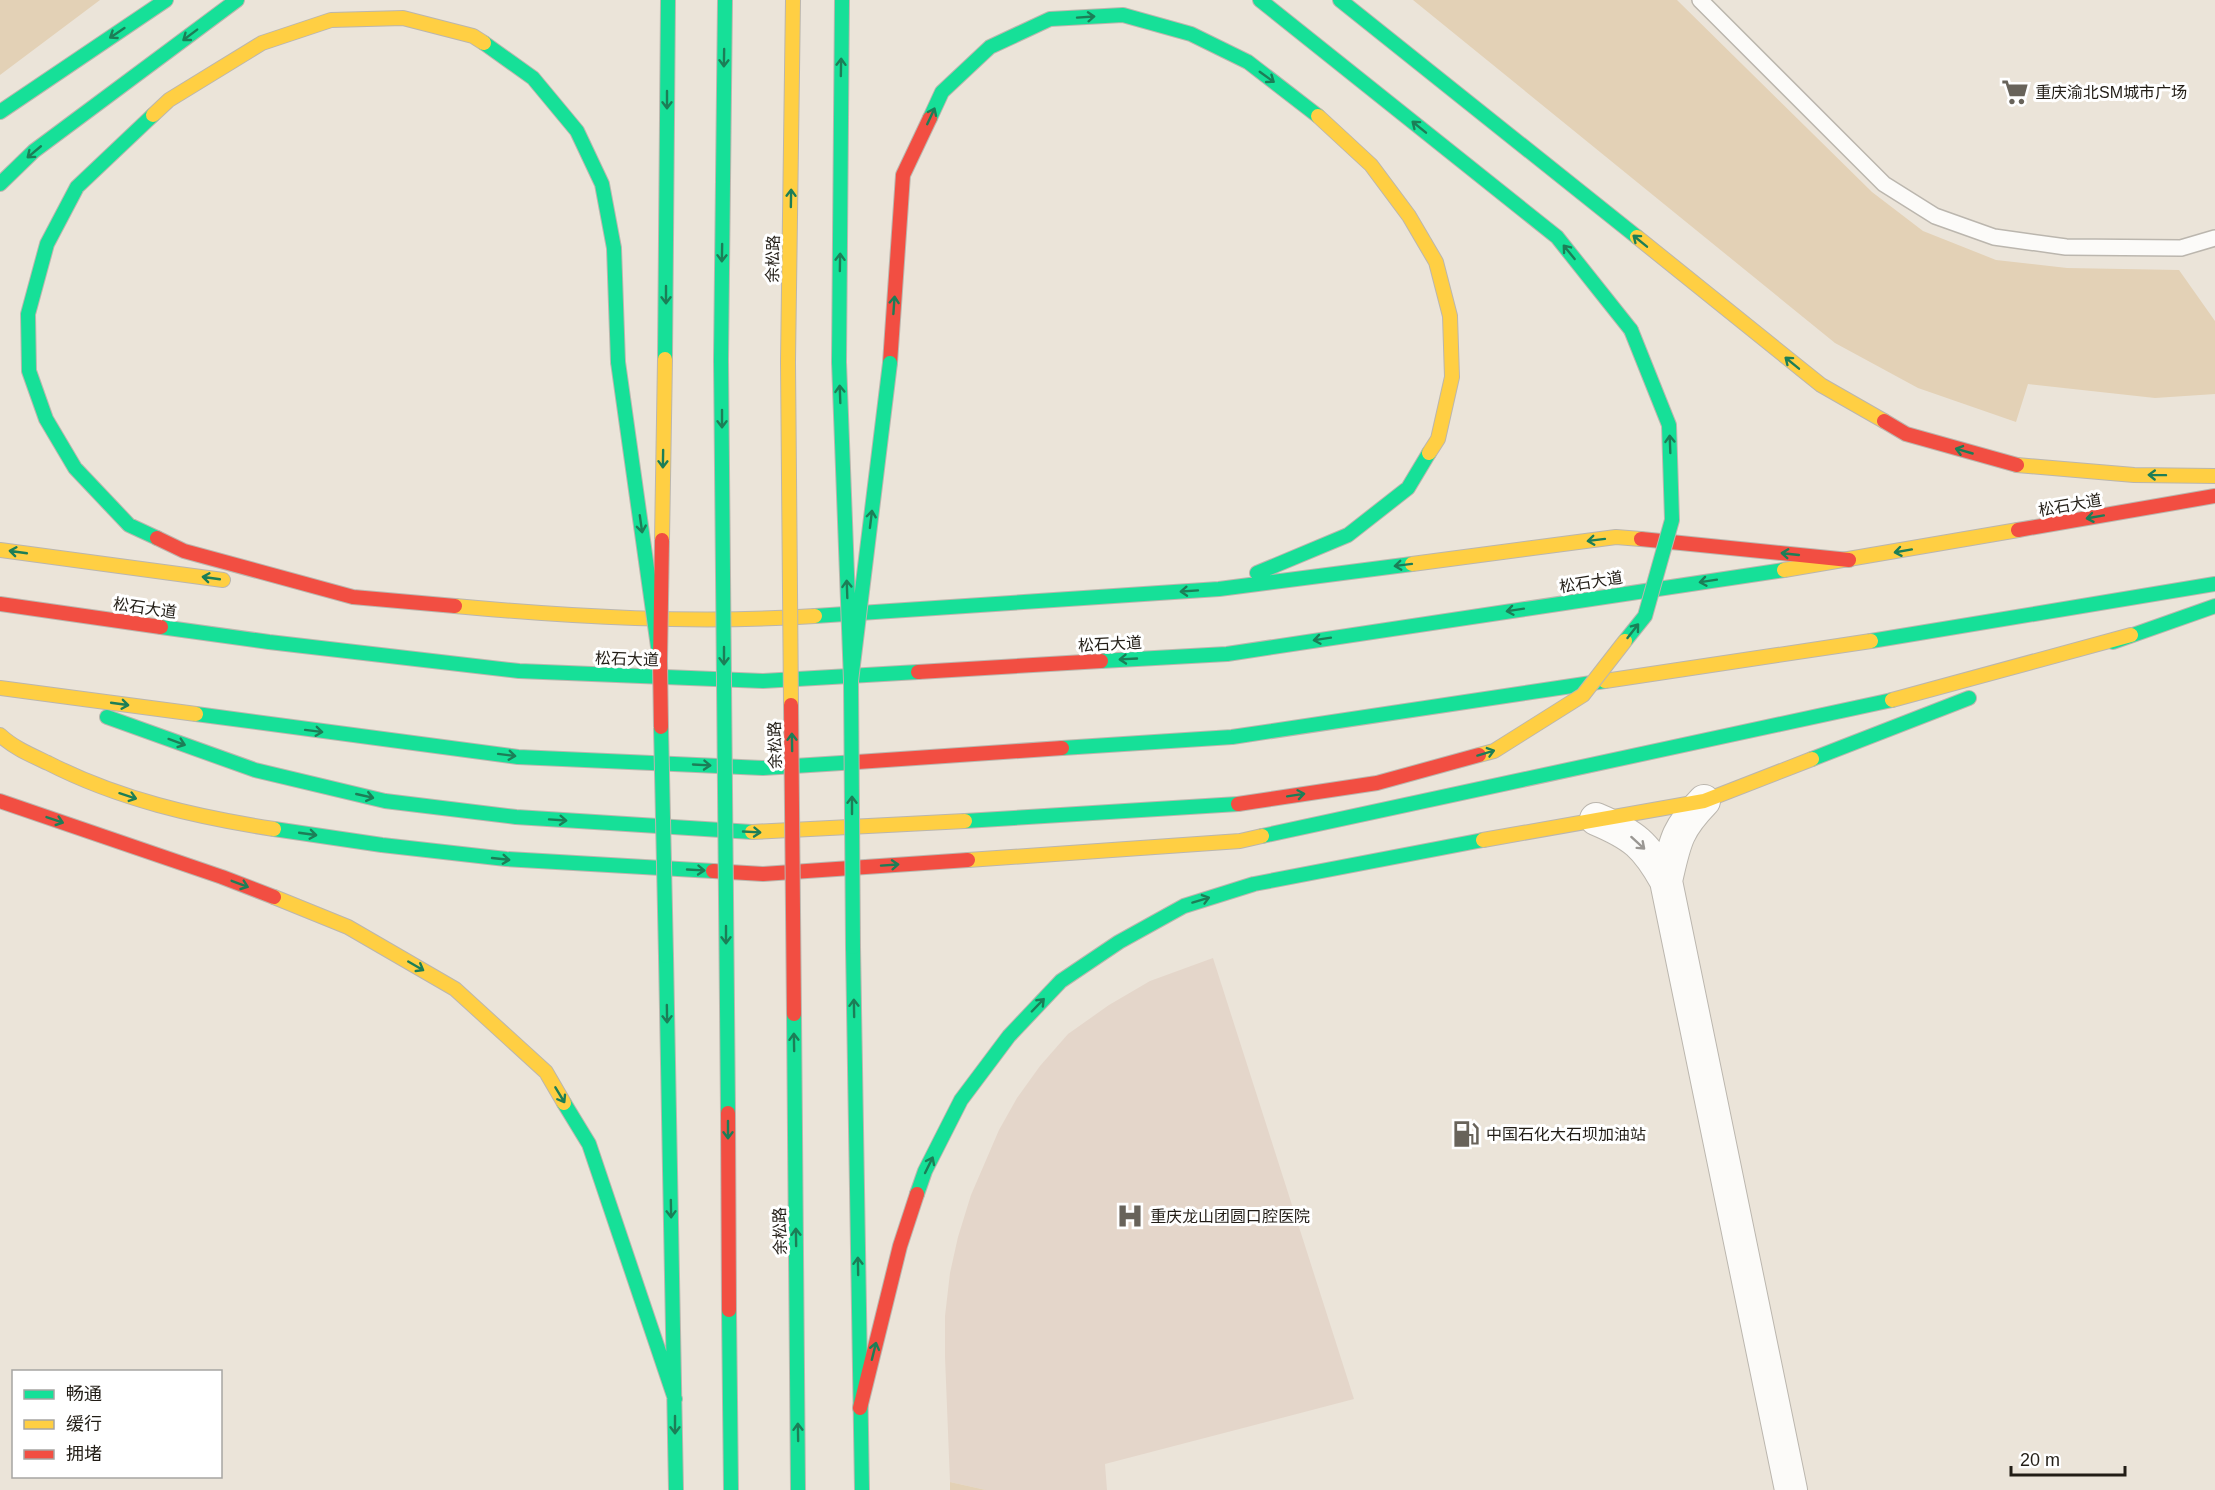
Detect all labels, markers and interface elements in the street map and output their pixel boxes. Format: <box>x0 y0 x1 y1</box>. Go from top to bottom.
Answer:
one-way arrow <box>1076 11 1096 22</box>
one-way arrow <box>109 27 126 39</box>
one-way arrow <box>183 29 199 41</box>
one-way arrow <box>719 48 730 68</box>
one-way arrow <box>836 57 847 77</box>
one-way arrow <box>1259 70 1275 83</box>
supermarket icon: 重庆渝北SM城市广场 <box>2000 77 2030 107</box>
place label: 重庆渝北SM城市广场 <box>2035 84 2187 101</box>
one-way arrow <box>661 90 673 110</box>
one-way arrow <box>925 108 937 126</box>
one-way arrow <box>1412 121 1428 134</box>
one-way arrow <box>27 145 42 159</box>
one-way arrow <box>785 189 796 209</box>
one-way arrow <box>1632 234 1648 247</box>
street label: 余松路 <box>764 235 782 283</box>
one-way arrow <box>717 243 728 263</box>
one-way arrow <box>1562 244 1575 260</box>
one-way arrow <box>834 252 846 272</box>
one-way arrow <box>660 285 671 305</box>
one-way arrow <box>889 295 900 315</box>
one-way arrow <box>1785 356 1801 369</box>
one-way arrow <box>834 384 846 404</box>
one-way arrow <box>716 408 728 428</box>
one-way arrow <box>1664 434 1675 454</box>
one-way arrow <box>1955 445 1974 456</box>
one-way arrow <box>657 449 669 469</box>
one-way arrow <box>2147 469 2167 481</box>
street label: 松石大道 <box>2037 491 2103 519</box>
one-way arrow <box>866 509 877 529</box>
one-way arrow <box>2086 512 2106 523</box>
one-way arrow <box>635 513 646 533</box>
one-way arrow <box>1587 534 1607 545</box>
one-way arrow <box>1894 545 1914 556</box>
one-way arrow <box>9 546 29 557</box>
one-way arrow <box>1781 548 1801 559</box>
one-way arrow <box>1394 559 1413 570</box>
street label: 松石大道 <box>1558 569 1624 595</box>
one-way arrow <box>202 573 222 584</box>
one-way arrow <box>1698 576 1718 587</box>
one-way arrow <box>842 579 853 599</box>
one-way arrow <box>1179 586 1199 597</box>
street label: 松石大道 <box>112 595 178 621</box>
one-way arrow <box>1505 605 1525 616</box>
one-way arrow <box>1627 623 1640 639</box>
street label: 松石大道 <box>1078 634 1142 654</box>
one-way arrow <box>1313 634 1332 645</box>
one-way arrow <box>718 645 730 665</box>
street label: 松石大道 <box>595 649 659 669</box>
one-way arrow <box>1119 654 1139 665</box>
one-way arrow <box>110 699 130 710</box>
street label: 余松路 <box>766 721 784 769</box>
one-way arrow <box>303 725 323 736</box>
one-way arrow <box>786 732 798 752</box>
one-way arrow <box>168 738 186 749</box>
one-way arrow <box>1476 746 1495 757</box>
one-way arrow <box>497 750 517 761</box>
one-way arrow <box>691 759 711 770</box>
one-way arrow <box>1285 790 1305 801</box>
one-way arrow <box>118 791 137 802</box>
one-way arrow <box>355 791 374 803</box>
one-way arrow <box>846 795 858 815</box>
one-way arrow <box>547 815 567 826</box>
one-way arrow <box>45 816 64 827</box>
one-way arrow <box>742 827 762 838</box>
one-way arrow <box>297 828 317 839</box>
one-way arrow <box>1630 836 1645 850</box>
one-way arrow <box>491 854 510 865</box>
one-way arrow <box>880 860 900 871</box>
one-way arrow <box>685 865 705 876</box>
one-way arrow <box>230 880 248 891</box>
one-way arrow <box>1191 894 1210 905</box>
one-way arrow <box>720 924 732 944</box>
one-way arrow <box>407 961 424 973</box>
one-way arrow <box>1031 997 1046 1012</box>
one-way arrow <box>848 998 859 1018</box>
one-way arrow <box>662 1004 673 1024</box>
one-way arrow <box>789 1032 800 1052</box>
one-way arrow <box>554 1086 566 1103</box>
one-way arrow <box>722 1119 734 1139</box>
fuel station icon: 中国石化大石坝加油站 <box>1451 1119 1481 1149</box>
place label: 中国石化大石坝加油站 <box>1486 1126 1646 1143</box>
one-way arrow <box>923 1156 935 1174</box>
one-way arrow <box>666 1199 677 1219</box>
hospital icon: 重庆龙山团圆口腔医院 <box>1115 1201 1145 1231</box>
street label: 余松路 <box>771 1207 789 1255</box>
place label: 重庆龙山团圆口腔医院 <box>1150 1208 1310 1225</box>
one-way arrow <box>790 1227 802 1247</box>
one-way arrow <box>852 1256 864 1276</box>
one-way arrow <box>869 1342 881 1361</box>
legend <box>12 1370 222 1478</box>
text: 畅通 <box>66 1384 102 1404</box>
text: 缓行 <box>66 1414 102 1434</box>
one-way arrow <box>670 1415 681 1435</box>
one-way arrow <box>792 1422 804 1442</box>
scale bar <box>2011 1439 2125 1477</box>
text: 拥堵 <box>66 1444 102 1464</box>
text: 20 m <box>2020 1450 2060 1470</box>

